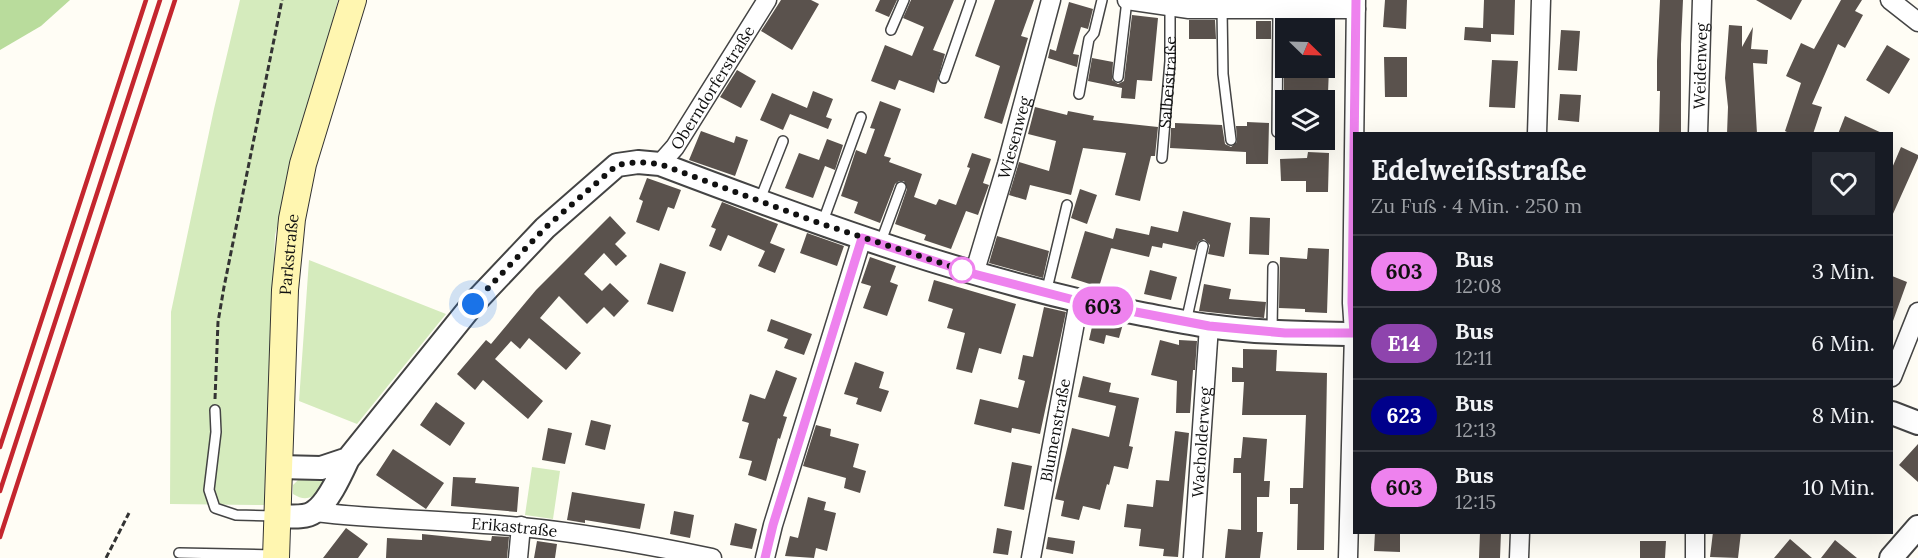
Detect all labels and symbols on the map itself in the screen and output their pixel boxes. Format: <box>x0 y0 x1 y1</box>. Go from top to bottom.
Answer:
north arrow <box>1275 18 1335 78</box>
street label: Oberndorferstraße <box>666 21 759 153</box>
street label: Weidenweg <box>1689 21 1711 109</box>
street label: Salbeistraße <box>1154 36 1180 129</box>
street label: Wiesenweg <box>993 93 1035 181</box>
street label: Parkstraße <box>275 212 303 295</box>
unlabelled marker <box>949 257 975 283</box>
line badge: 603 <box>1068 286 1138 326</box>
your location <box>458 289 488 319</box>
street label: Blumenstraße <box>1035 377 1074 484</box>
street label: Wacholderweg <box>1187 385 1215 498</box>
street label: Erikastraße <box>471 513 559 541</box>

